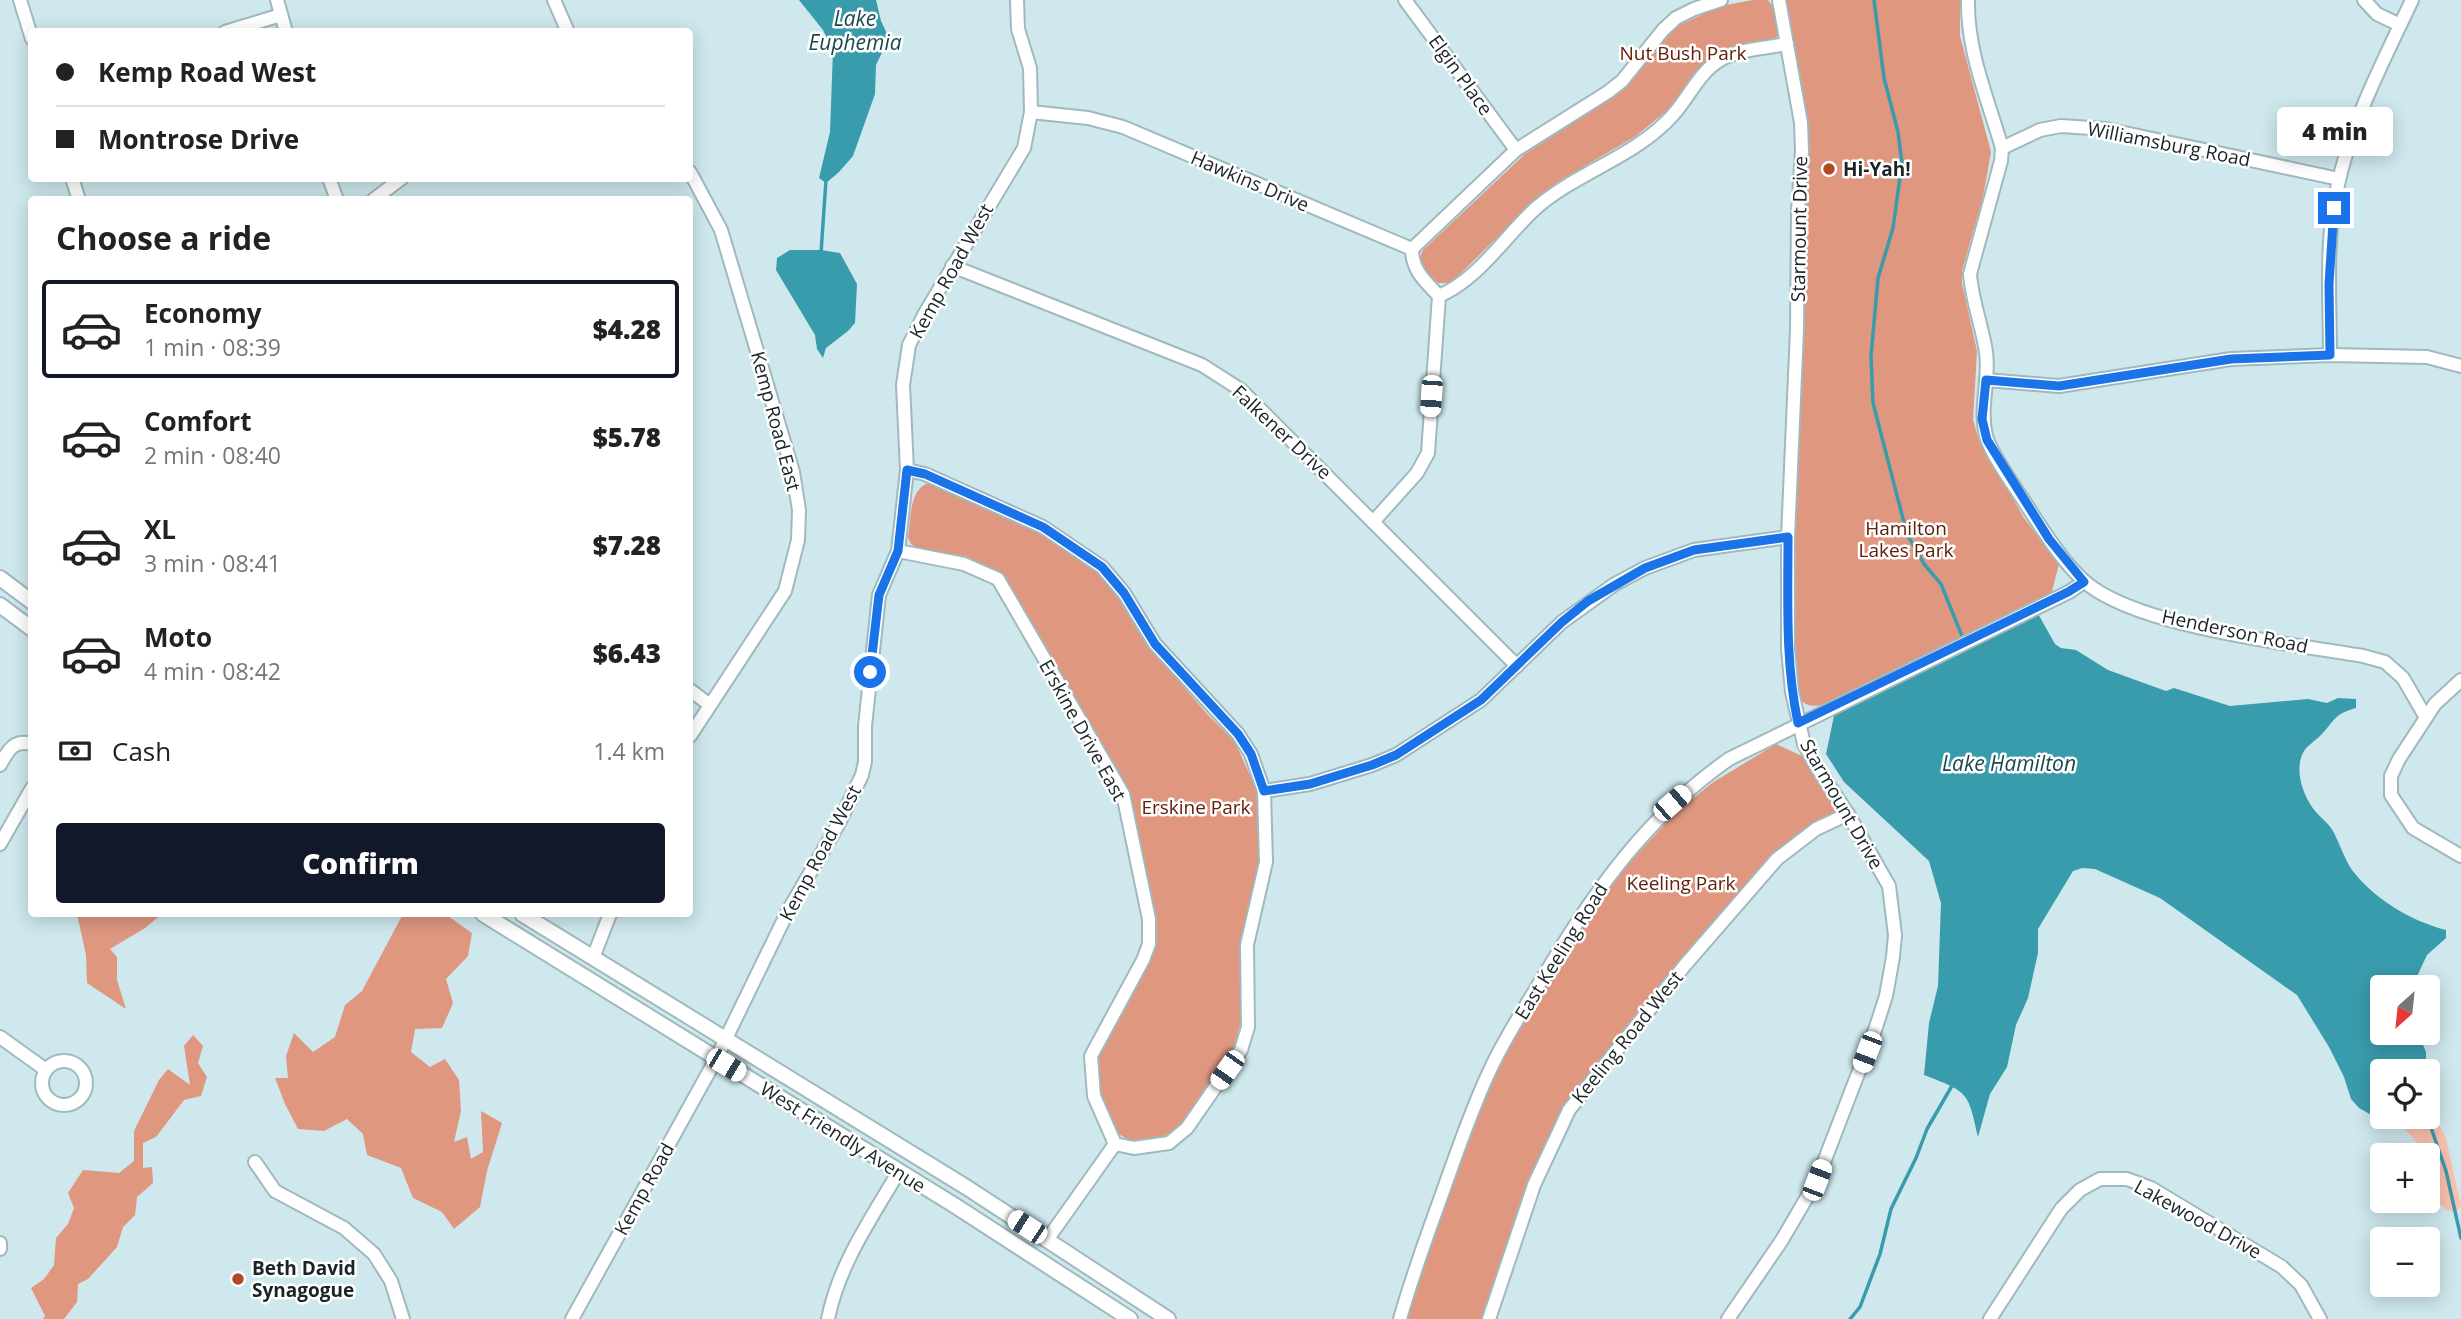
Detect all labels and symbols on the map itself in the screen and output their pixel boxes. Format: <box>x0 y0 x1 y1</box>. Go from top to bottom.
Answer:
water label: Lake Euphemia <box>808 4 902 56</box>
street label: Elgin Place <box>1423 29 1499 121</box>
park label: Nut Bush Park <box>1620 40 1746 66</box>
callout: 4 min <box>2276 106 2392 156</box>
street label: Williamsburg Road <box>2085 115 2253 173</box>
street label: Hawkins Drive <box>1187 144 1313 218</box>
street label: Starmount Drive <box>1785 156 1813 302</box>
place label: Hi-Yah! <box>1843 156 1911 182</box>
marker: Hi-Yah! <box>1821 161 1837 177</box>
route end <box>2318 192 2350 224</box>
street label: Kemp Road West <box>903 199 999 343</box>
street label: Kemp Road East <box>745 348 807 494</box>
car <box>1420 374 1443 418</box>
street label: Falkener Drive <box>1227 379 1337 485</box>
park label: Hamilton Lakes Park <box>1859 515 1953 563</box>
street label: Henderson Road <box>2160 603 2310 659</box>
street label: Erskine Drive East <box>1033 655 1133 806</box>
route start <box>854 656 886 688</box>
street label: Starmount Drive <box>1794 734 1890 874</box>
water label: Lake Hamilton <box>1942 749 2076 777</box>
street label: Kemp Road West <box>773 780 867 926</box>
car <box>1650 781 1695 825</box>
park label: Erskine Park <box>1141 794 1251 820</box>
park label: Keeling Park <box>1626 870 1736 896</box>
street label: East Keeling Road <box>1508 878 1614 1024</box>
street label: Keeling Road West <box>1565 965 1689 1109</box>
north arrow <box>2370 975 2440 1045</box>
car <box>1850 1029 1885 1075</box>
car <box>703 1045 750 1085</box>
car <box>1207 1047 1248 1093</box>
street label: West Friendly Avenue <box>755 1075 931 1199</box>
street label: Kemp Road <box>608 1138 680 1240</box>
car <box>1800 1157 1835 1203</box>
street label: Lakewood Drive <box>2130 1173 2266 1265</box>
car <box>1004 1207 1051 1247</box>
place label: Beth David Synagogue <box>252 1255 356 1303</box>
marker: Beth David Synagogue <box>230 1271 246 1287</box>

